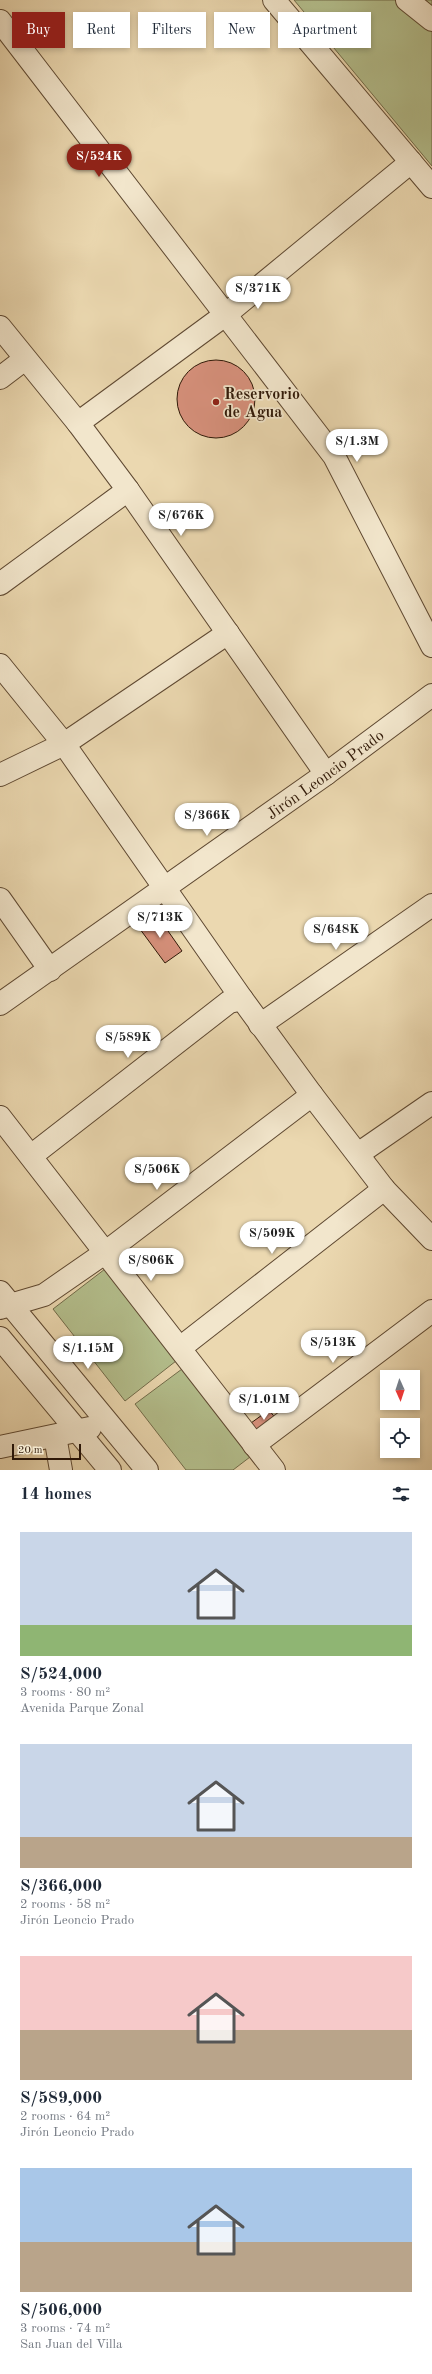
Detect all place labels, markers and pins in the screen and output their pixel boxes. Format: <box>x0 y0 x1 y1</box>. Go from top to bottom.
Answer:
pin: S/524K <box>66 144 132 178</box>
pin: S/371K <box>225 276 291 310</box>
place label: Reservorio de Agua <box>224 387 300 421</box>
marker: Reservorio de Agua <box>211 397 221 407</box>
pin: S/1.3M <box>324 429 390 463</box>
pin: S/676K <box>148 503 214 537</box>
pin: S/366K <box>174 803 240 837</box>
pin: S/713K <box>127 905 193 939</box>
pin: S/648K <box>303 917 369 951</box>
pin: S/589K <box>95 1025 161 1059</box>
pin: S/506K <box>124 1157 190 1191</box>
pin: S/509K <box>239 1221 305 1255</box>
pin: S/806K <box>118 1248 184 1282</box>
pin: S/513K <box>300 1330 366 1364</box>
pin: S/1.15M <box>51 1336 125 1370</box>
pin: S/1.01M <box>227 1387 301 1421</box>

